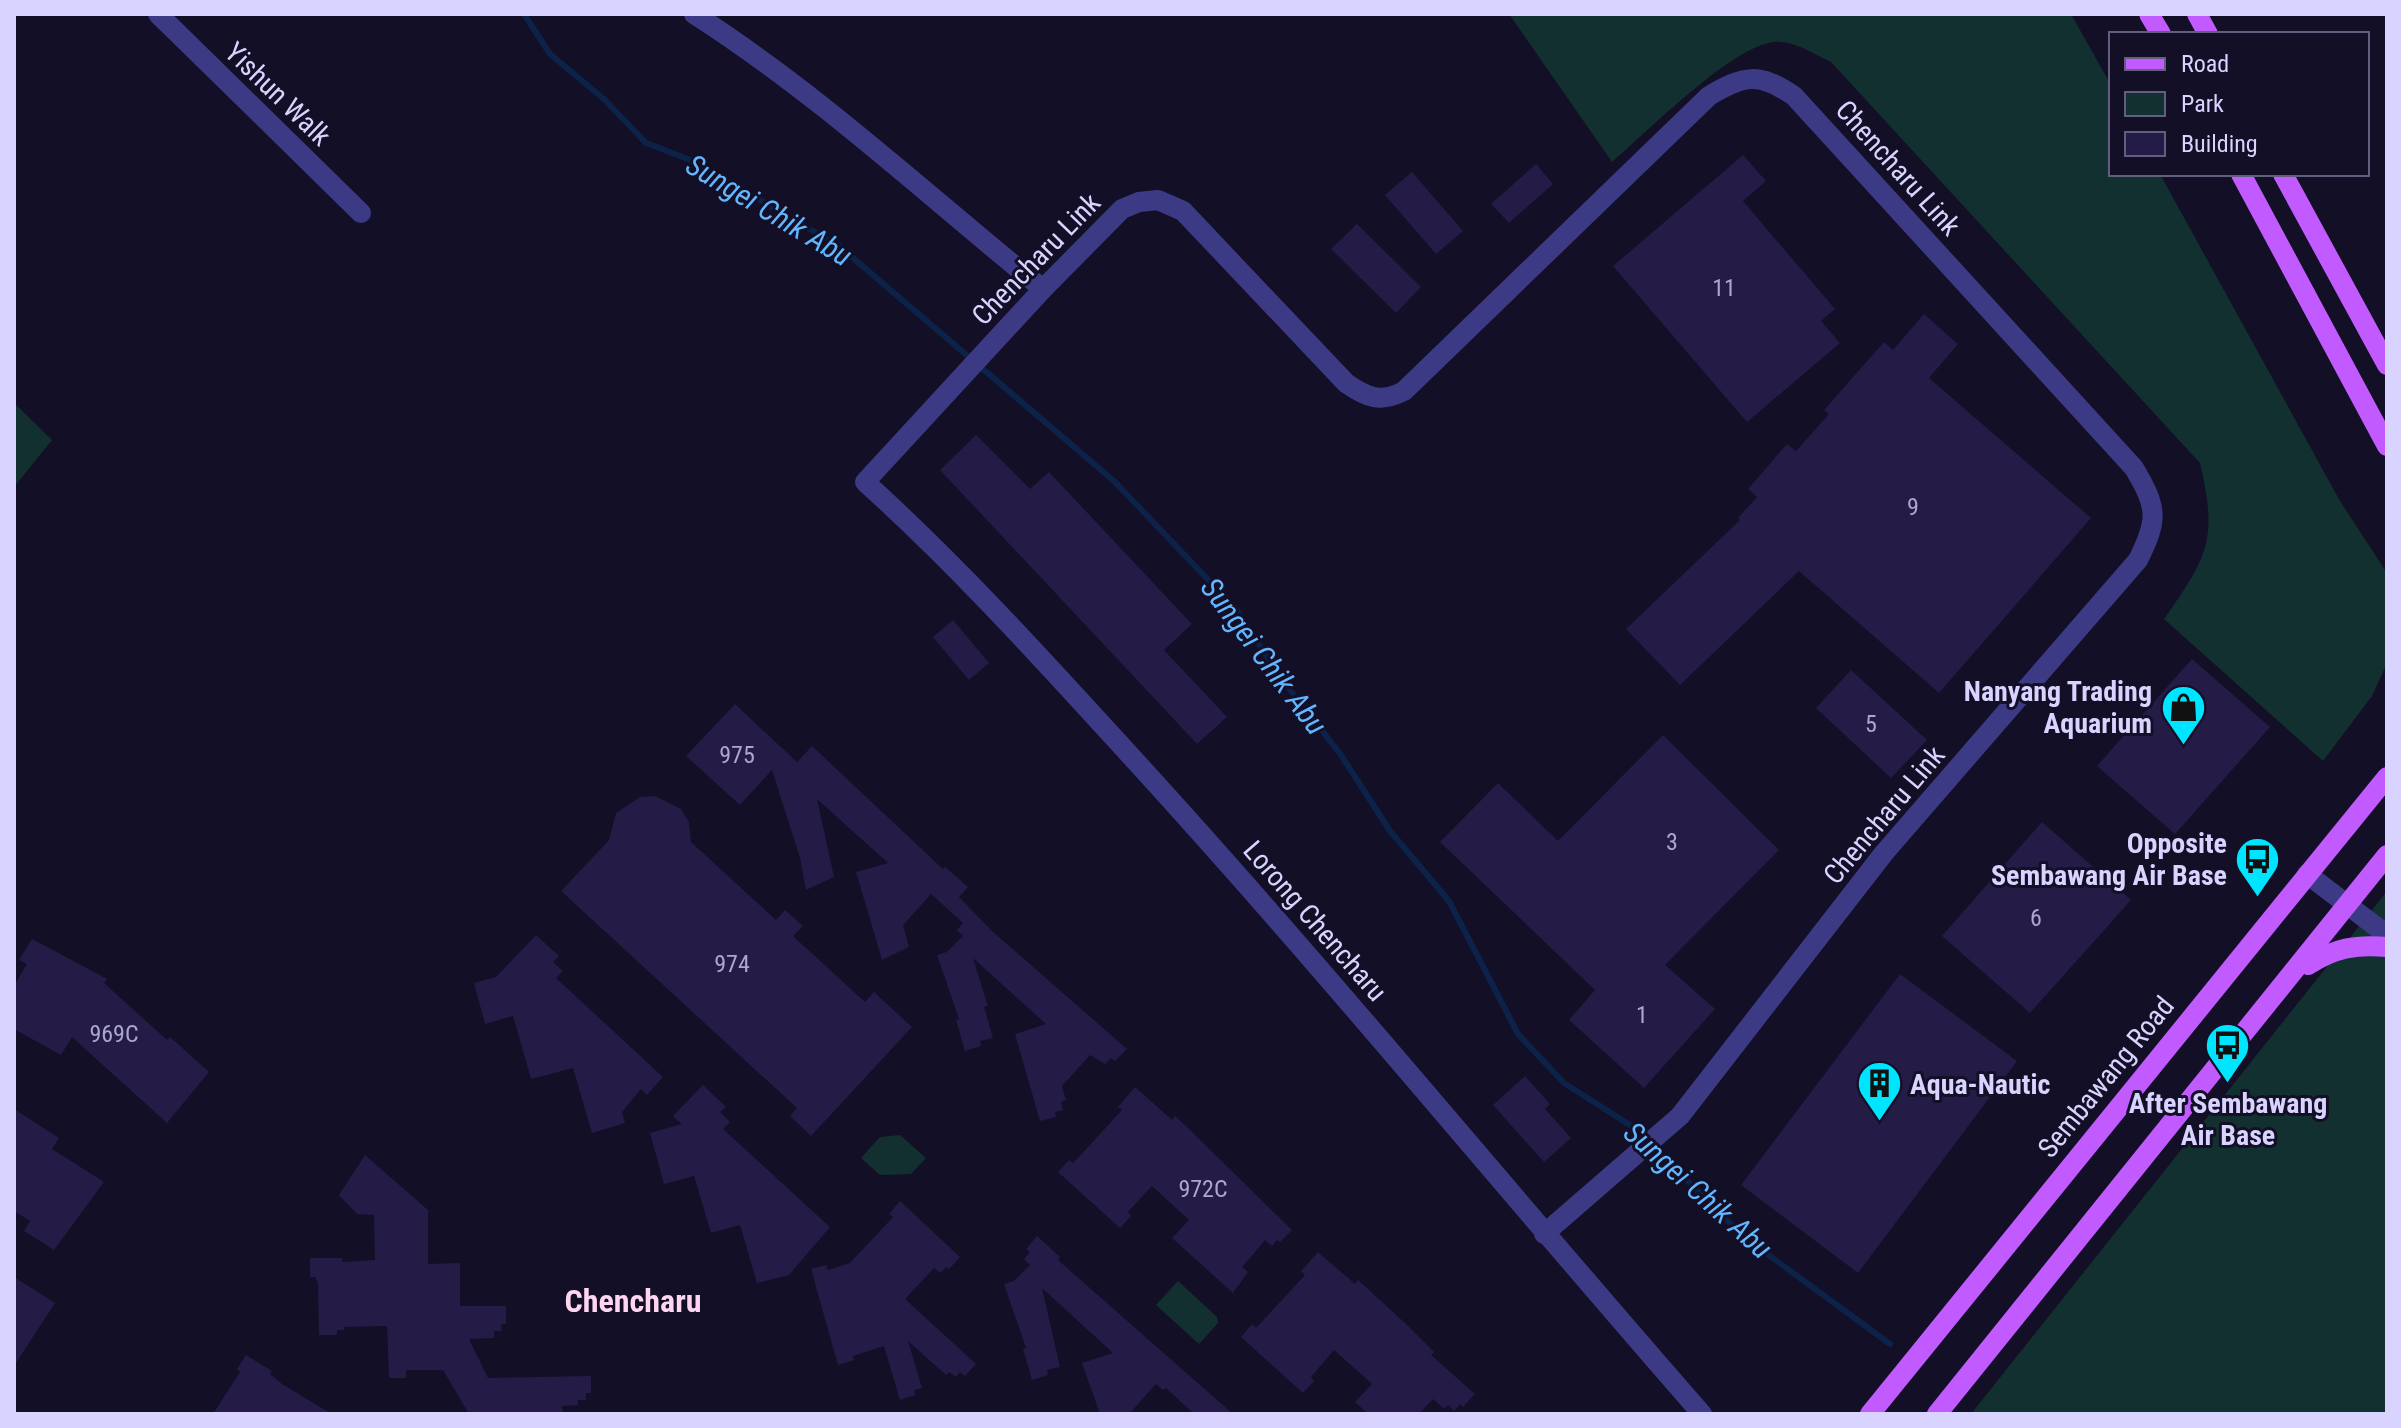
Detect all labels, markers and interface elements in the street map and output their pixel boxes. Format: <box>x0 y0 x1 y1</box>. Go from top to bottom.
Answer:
legend <box>2109 32 2369 176</box>
street label: Yishun Walk <box>218 35 338 153</box>
text: Road <box>2181 50 2229 78</box>
text: Park <box>2181 90 2224 118</box>
street label: Chencharu Link <box>1829 94 1968 243</box>
text: Building <box>2181 130 2258 158</box>
water label: Sungei Chik Abu <box>680 147 858 273</box>
street label: Chencharu Link <box>965 186 1107 332</box>
house number: 11 <box>1712 274 1736 302</box>
house number: 9 <box>1907 493 1919 521</box>
water label: Sungei Chik Abu <box>1194 571 1334 741</box>
place label: Nanyang Trading Aquarium <box>1964 675 2152 740</box>
shop icon: Nanyang Trading Aquarium <box>2159 683 2207 746</box>
house number: 5 <box>1865 710 1877 738</box>
street label: Chencharu Link <box>1817 739 1952 891</box>
house number: 975 <box>719 741 755 769</box>
place label: Opposite Sembawang Air Base <box>1991 827 2227 892</box>
house number: 3 <box>1666 828 1678 856</box>
street label: Lorong Chencharu <box>1236 834 1394 1008</box>
bus stop icon: Opposite Sembawang Air Base <box>2234 835 2282 898</box>
house number: 6 <box>2030 904 2042 932</box>
house number: 974 <box>714 950 750 978</box>
street label: Sembawang Road <box>2031 990 2181 1164</box>
house number: 1 <box>1636 1001 1648 1029</box>
house number: 969C <box>89 1020 139 1048</box>
bus stop icon: After Sembawang Air Base <box>2204 1022 2252 1085</box>
building icon: Aqua-Nautic <box>1855 1060 1903 1123</box>
place label: Aqua-Nautic <box>1910 1068 2050 1101</box>
place label: After Sembawang Air Base <box>2129 1087 2327 1152</box>
water label: Sungei Chik Abu <box>1617 1114 1779 1266</box>
house number: 972C <box>1178 1175 1228 1203</box>
district label: Chencharu <box>565 1282 701 1320</box>

